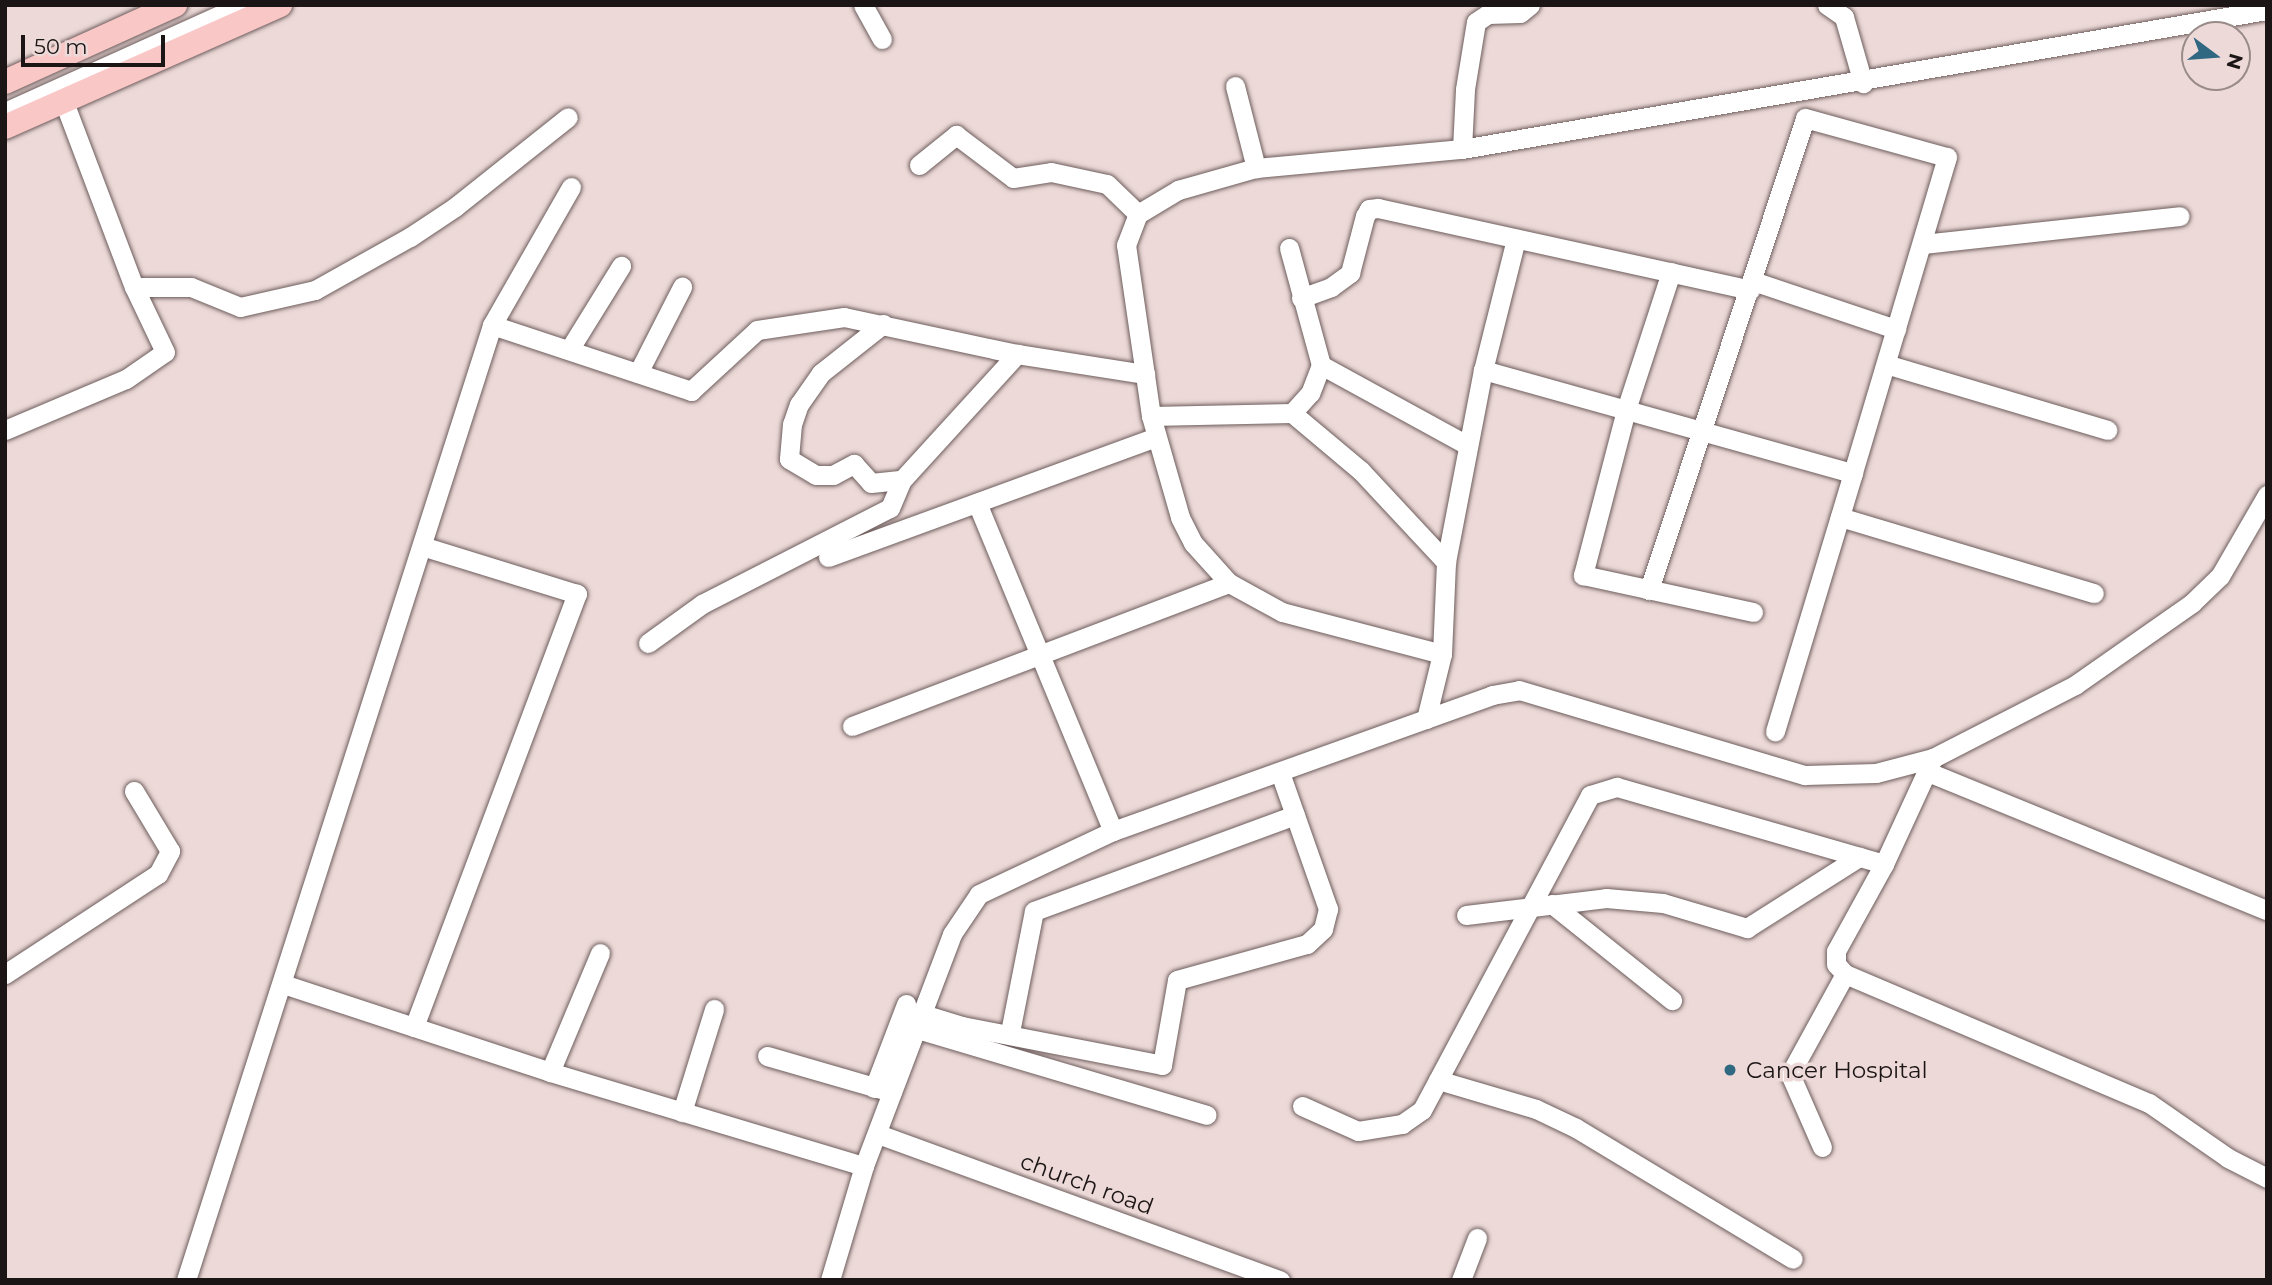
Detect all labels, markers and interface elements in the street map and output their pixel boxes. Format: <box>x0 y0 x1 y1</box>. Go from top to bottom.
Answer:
scale bar <box>24 21 168 65</box>
north arrow <box>2181 21 2251 91</box>
text: 50 m <box>34 34 88 59</box>
text: N <box>2222 51 2248 72</box>
place label: Cancer Hospital <box>1746 1056 1928 1084</box>
marker: Cancer Hospital <box>1720 1060 1740 1080</box>
street label: church road <box>1017 1147 1157 1221</box>

